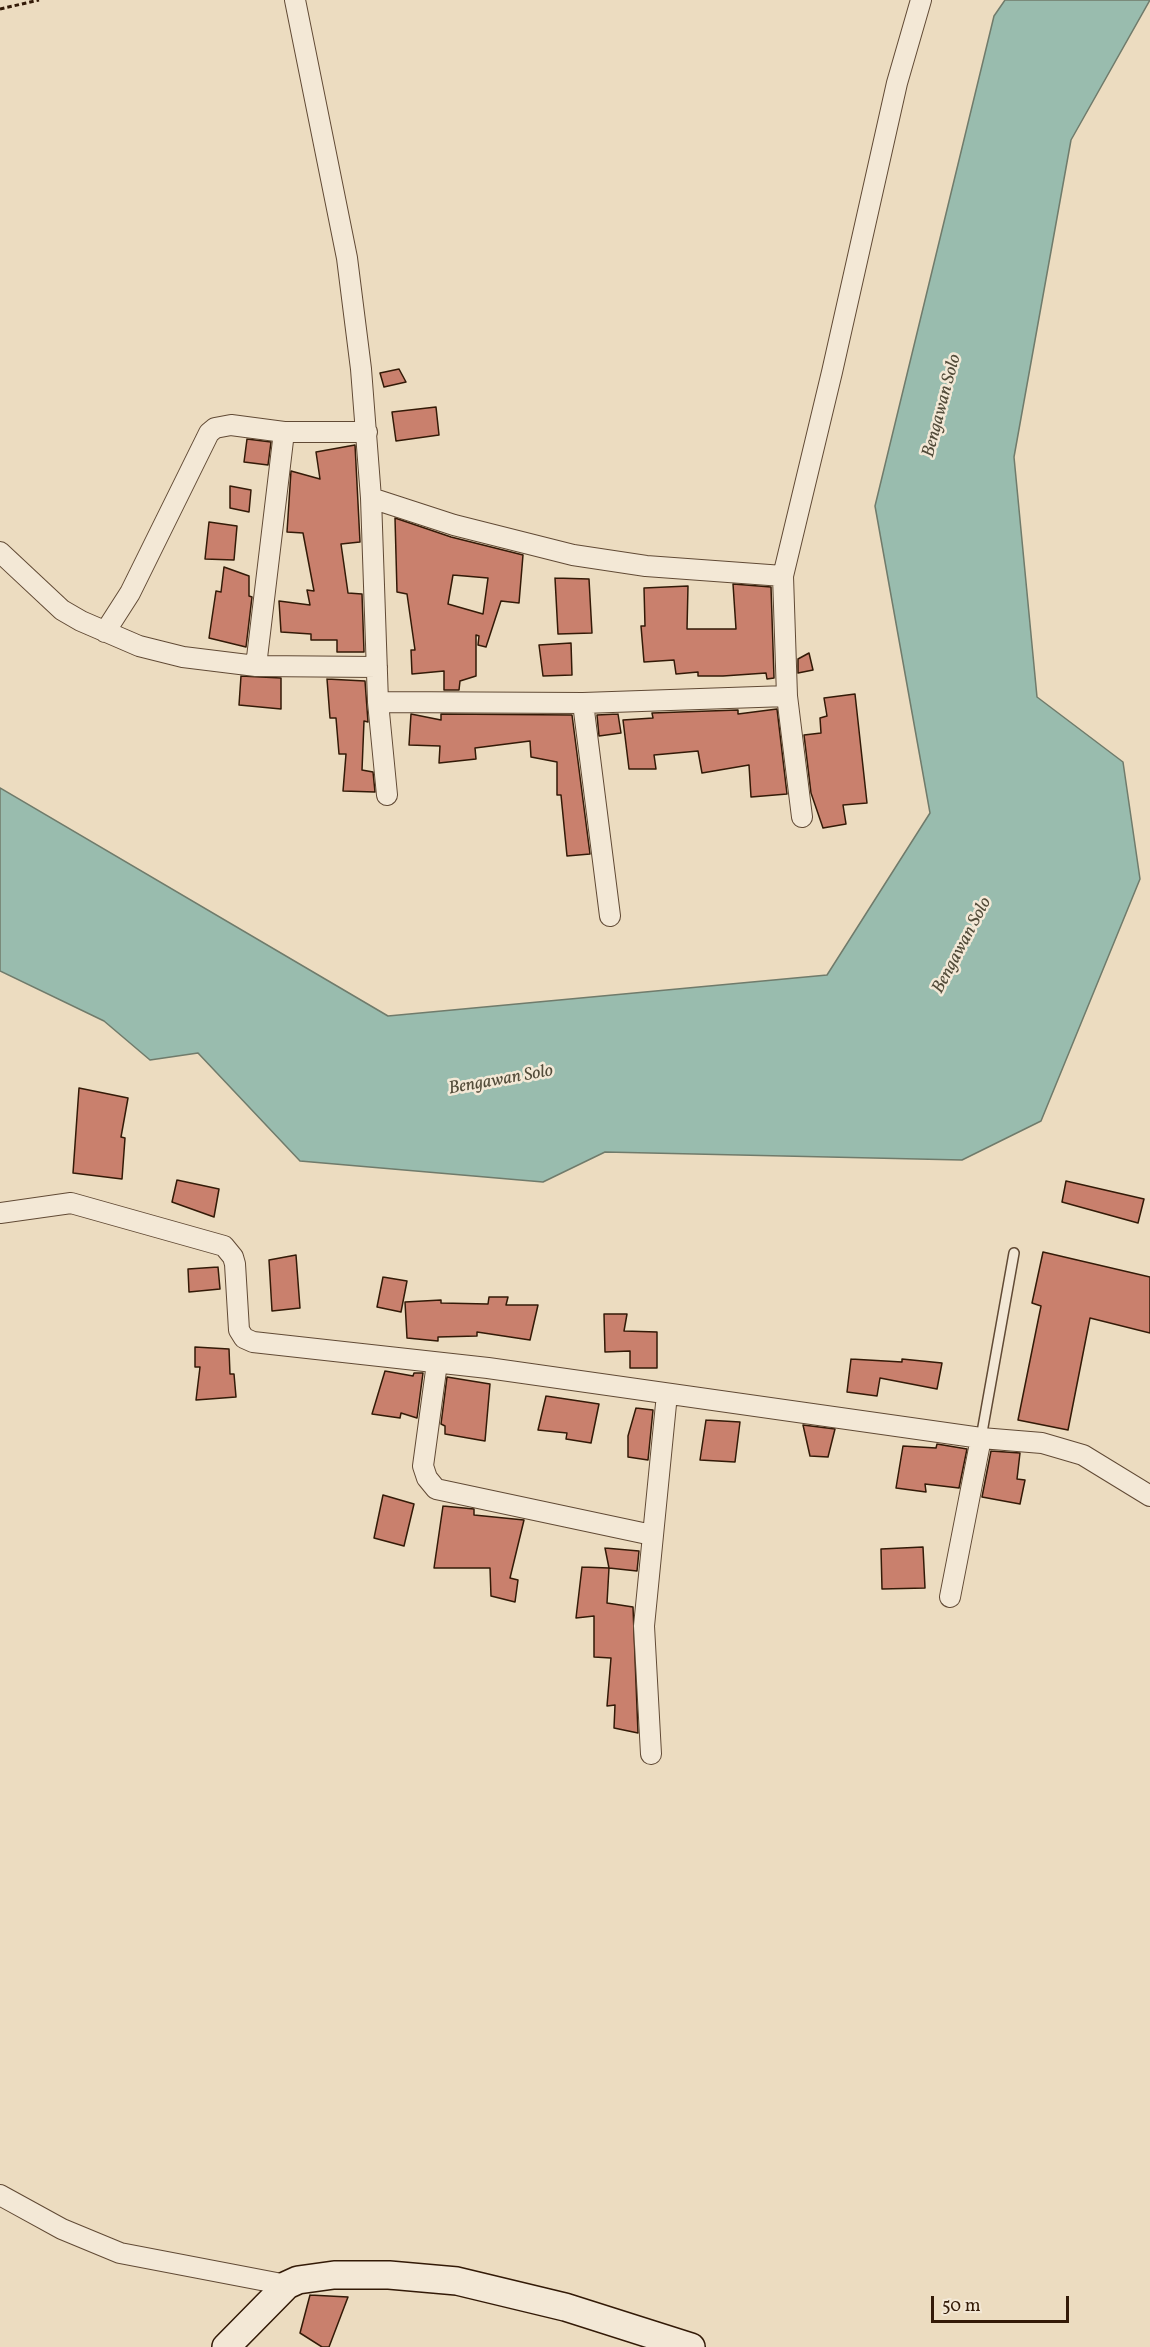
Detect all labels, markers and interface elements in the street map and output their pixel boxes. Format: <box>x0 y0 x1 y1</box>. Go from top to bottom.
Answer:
water label: Bengawan Solo <box>919 352 967 460</box>
water label: Bengawan Solo <box>929 894 997 998</box>
water label: Bengawan Solo <box>447 1061 555 1101</box>
scale bar <box>934 2284 1072 2322</box>
text: 50 m <box>942 2294 981 2319</box>

